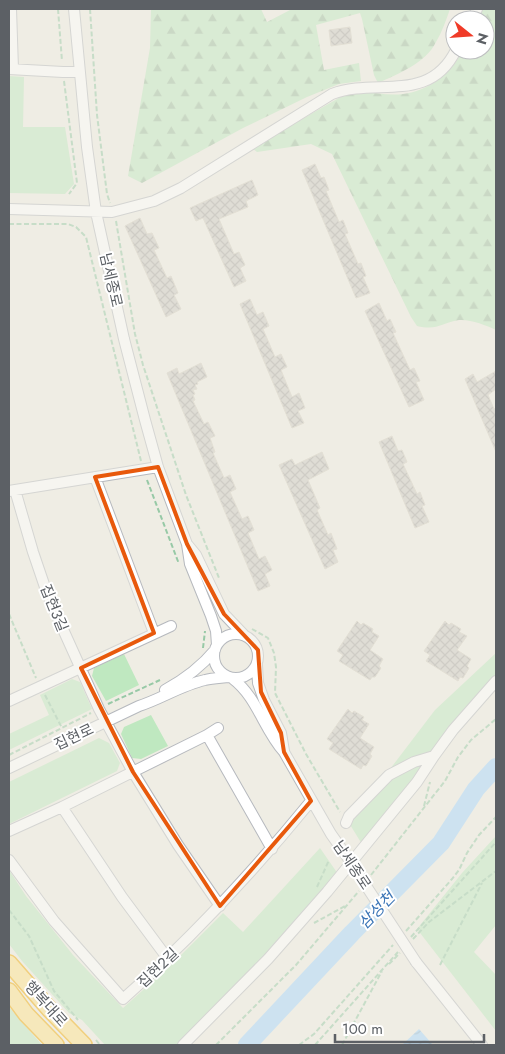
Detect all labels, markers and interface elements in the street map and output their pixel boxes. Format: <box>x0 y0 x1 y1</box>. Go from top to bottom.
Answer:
north arrow <box>445 10 495 60</box>
text: N <box>471 31 494 47</box>
street label: 남세종로 <box>94 251 128 309</box>
street label: 집현3길 <box>35 581 73 635</box>
street label: 집현로 <box>51 718 97 756</box>
street label: 남세종로 <box>327 836 377 894</box>
water label: 삼성천 <box>353 885 402 934</box>
street label: 집현2길 <box>132 943 184 993</box>
street label: 행복대로 <box>19 976 73 1032</box>
scale bar <box>335 1012 484 1044</box>
text: 100 m <box>342 1018 383 1040</box>

